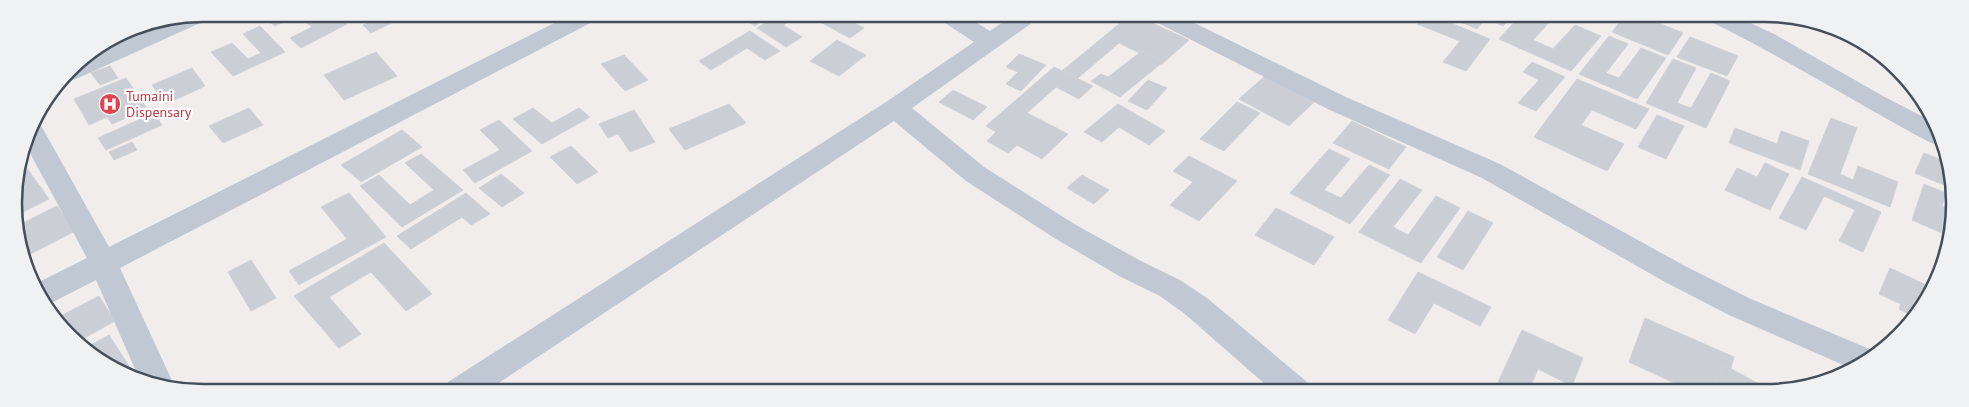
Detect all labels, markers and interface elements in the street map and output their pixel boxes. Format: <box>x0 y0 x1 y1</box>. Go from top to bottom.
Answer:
place label: Tumaini Dispensary <box>126 87 192 121</box>
hospital icon: Tumaini Dispensary <box>98 92 122 116</box>

